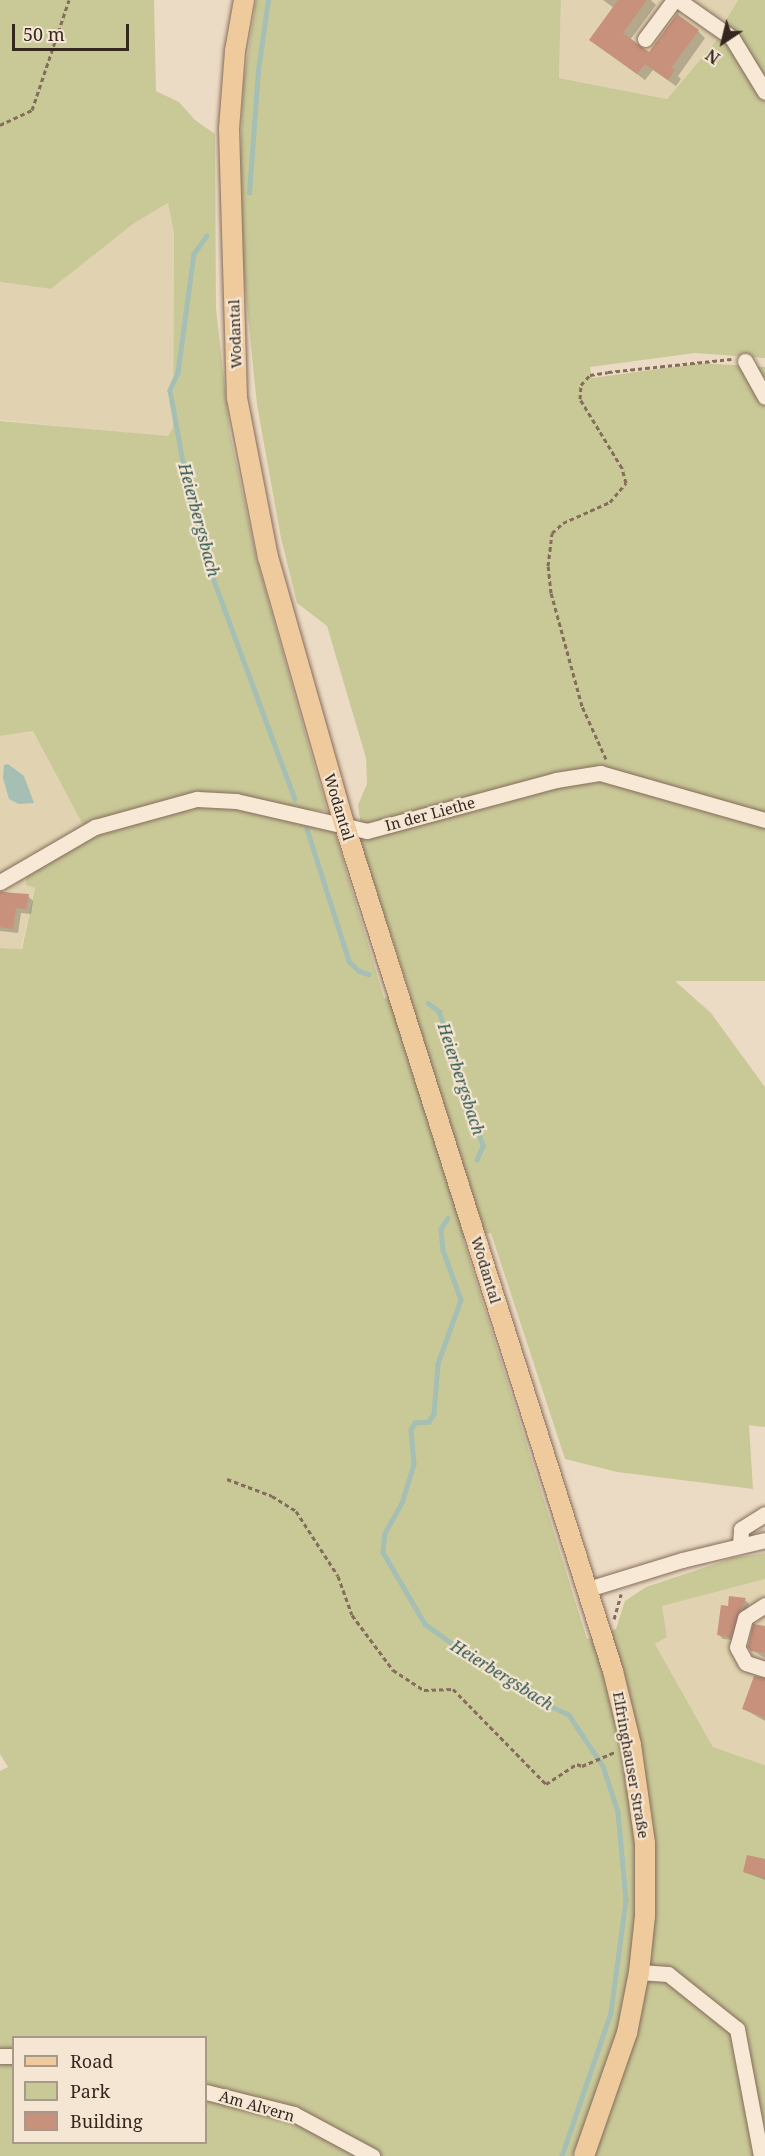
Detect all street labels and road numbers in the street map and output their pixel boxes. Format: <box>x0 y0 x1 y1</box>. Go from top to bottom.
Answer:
street label: Wodantal <box>225 299 245 369</box>
street label: Wodantal <box>320 771 358 843</box>
street label: In der Liethe <box>383 793 477 835</box>
street label: Wodantal <box>467 1234 505 1306</box>
street label: Elfringhauser Straße <box>609 1690 653 1840</box>
street label: Am Alvern <box>217 2087 297 2125</box>

